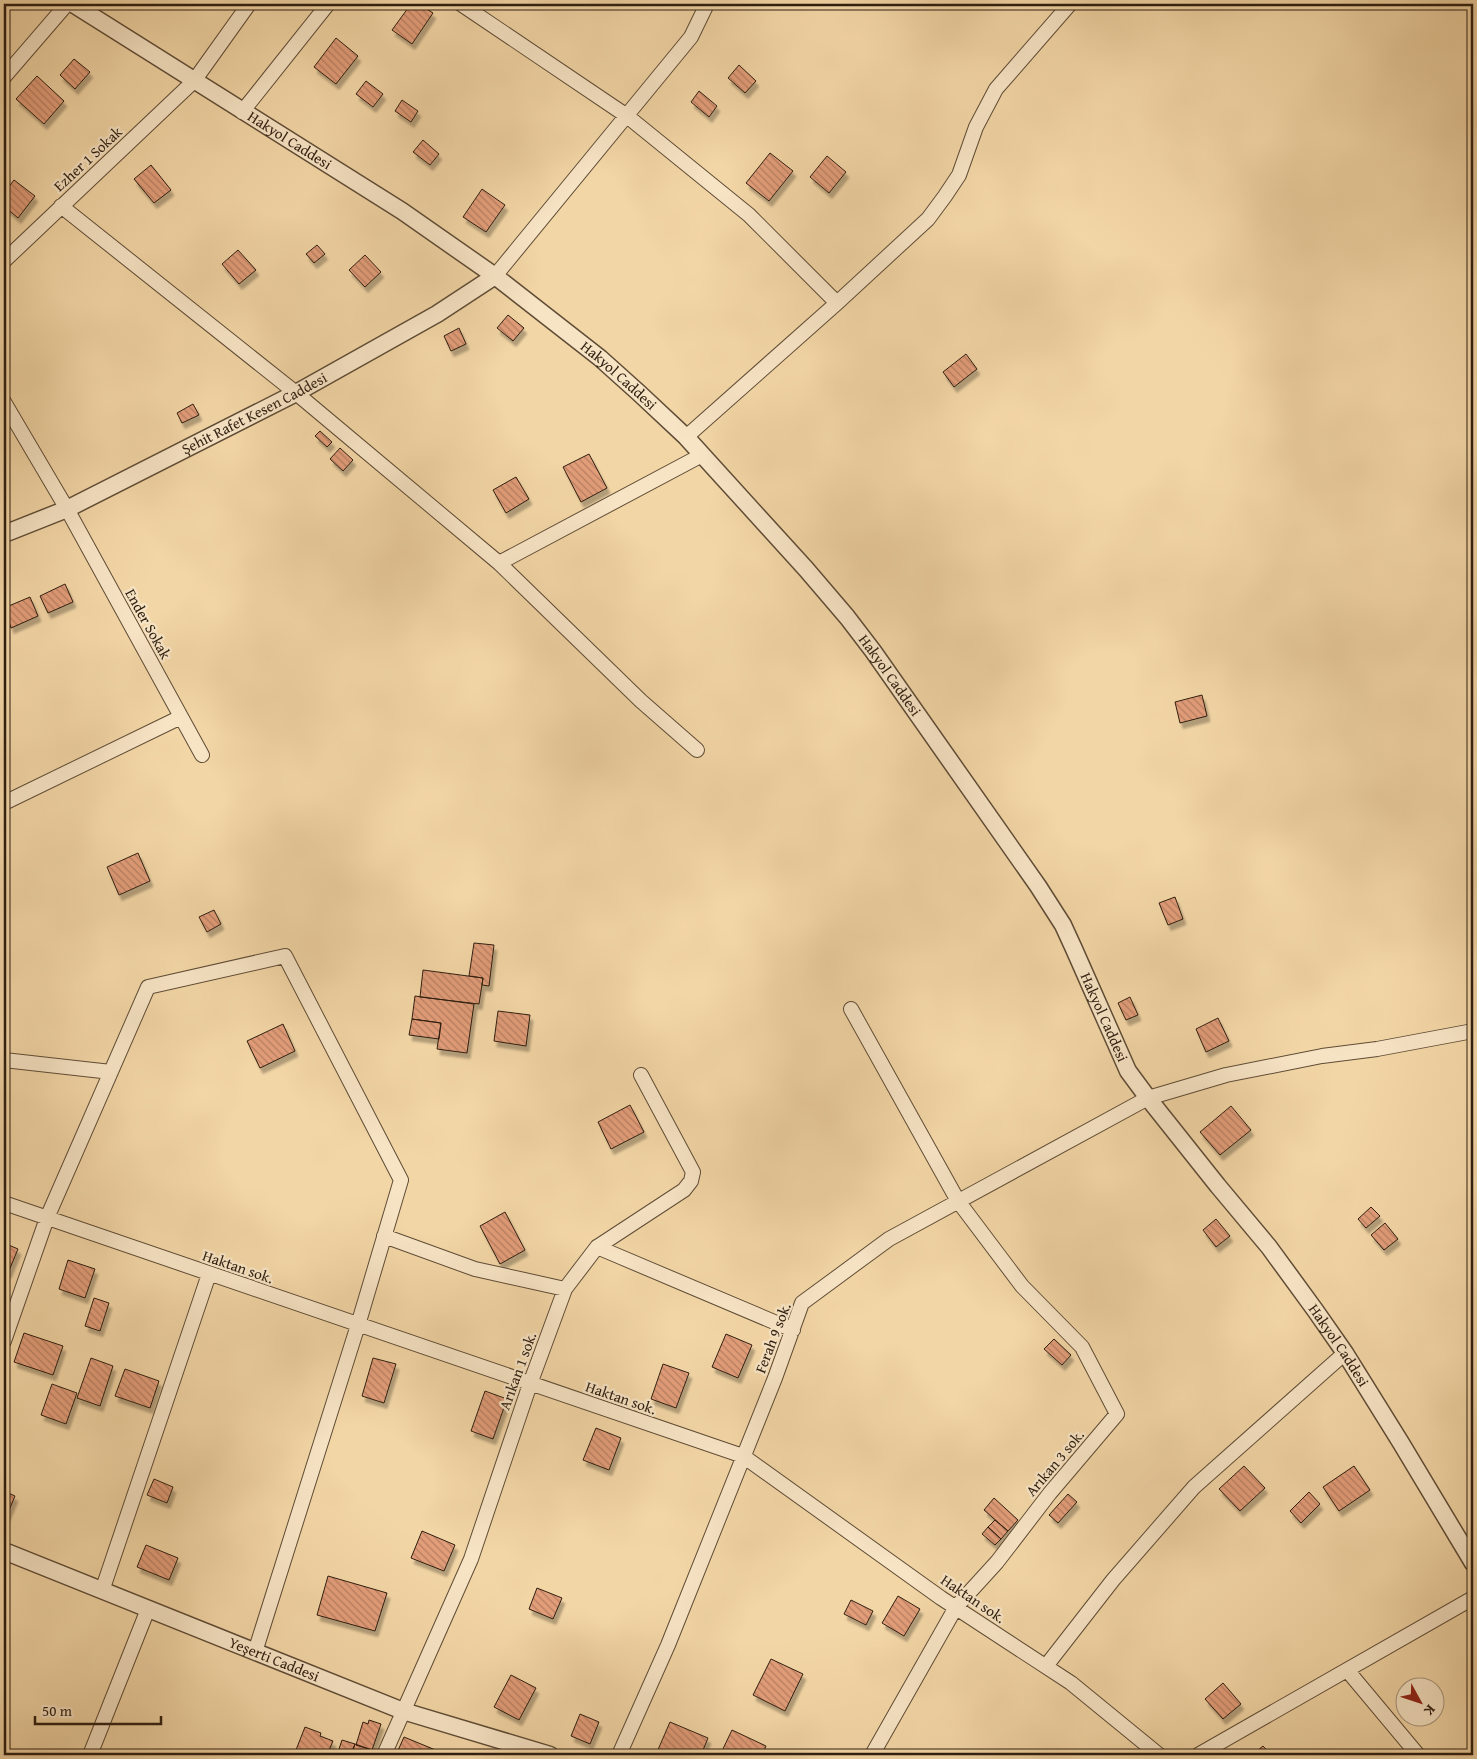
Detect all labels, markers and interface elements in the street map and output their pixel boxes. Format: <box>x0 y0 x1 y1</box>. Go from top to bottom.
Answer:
street label: Hakyol Caddesi <box>244 106 336 174</box>
street label: Ezher 1 Sokak <box>49 121 127 196</box>
street label: Hakyol Caddesi <box>576 336 662 415</box>
street label: Şehit Rafet Kesen Caddesi <box>178 367 331 459</box>
street label: Ender Sokak <box>120 585 177 663</box>
street label: Hakyol Caddesi <box>854 630 926 720</box>
street label: Hakyol Caddesi <box>1076 969 1134 1065</box>
street label: Haktan sok. <box>200 1245 276 1288</box>
street label: Hakyol Caddesi <box>1304 1299 1374 1391</box>
street label: Ferah 9 sok. <box>749 1300 796 1376</box>
street label: Arıkan 1 sok. <box>494 1329 541 1413</box>
street label: Haktan sok. <box>583 1376 659 1419</box>
street label: Arıkan 3 sok. <box>1020 1425 1089 1501</box>
street label: Haktan sok. <box>937 1569 1010 1628</box>
street label: Yeşerti Caddesi <box>226 1631 323 1686</box>
north arrow <box>1394 1676 1444 1726</box>
scale bar <box>35 1694 161 1726</box>
text: 50 m <box>42 1700 73 1721</box>
text: K <box>1419 1701 1440 1720</box>

